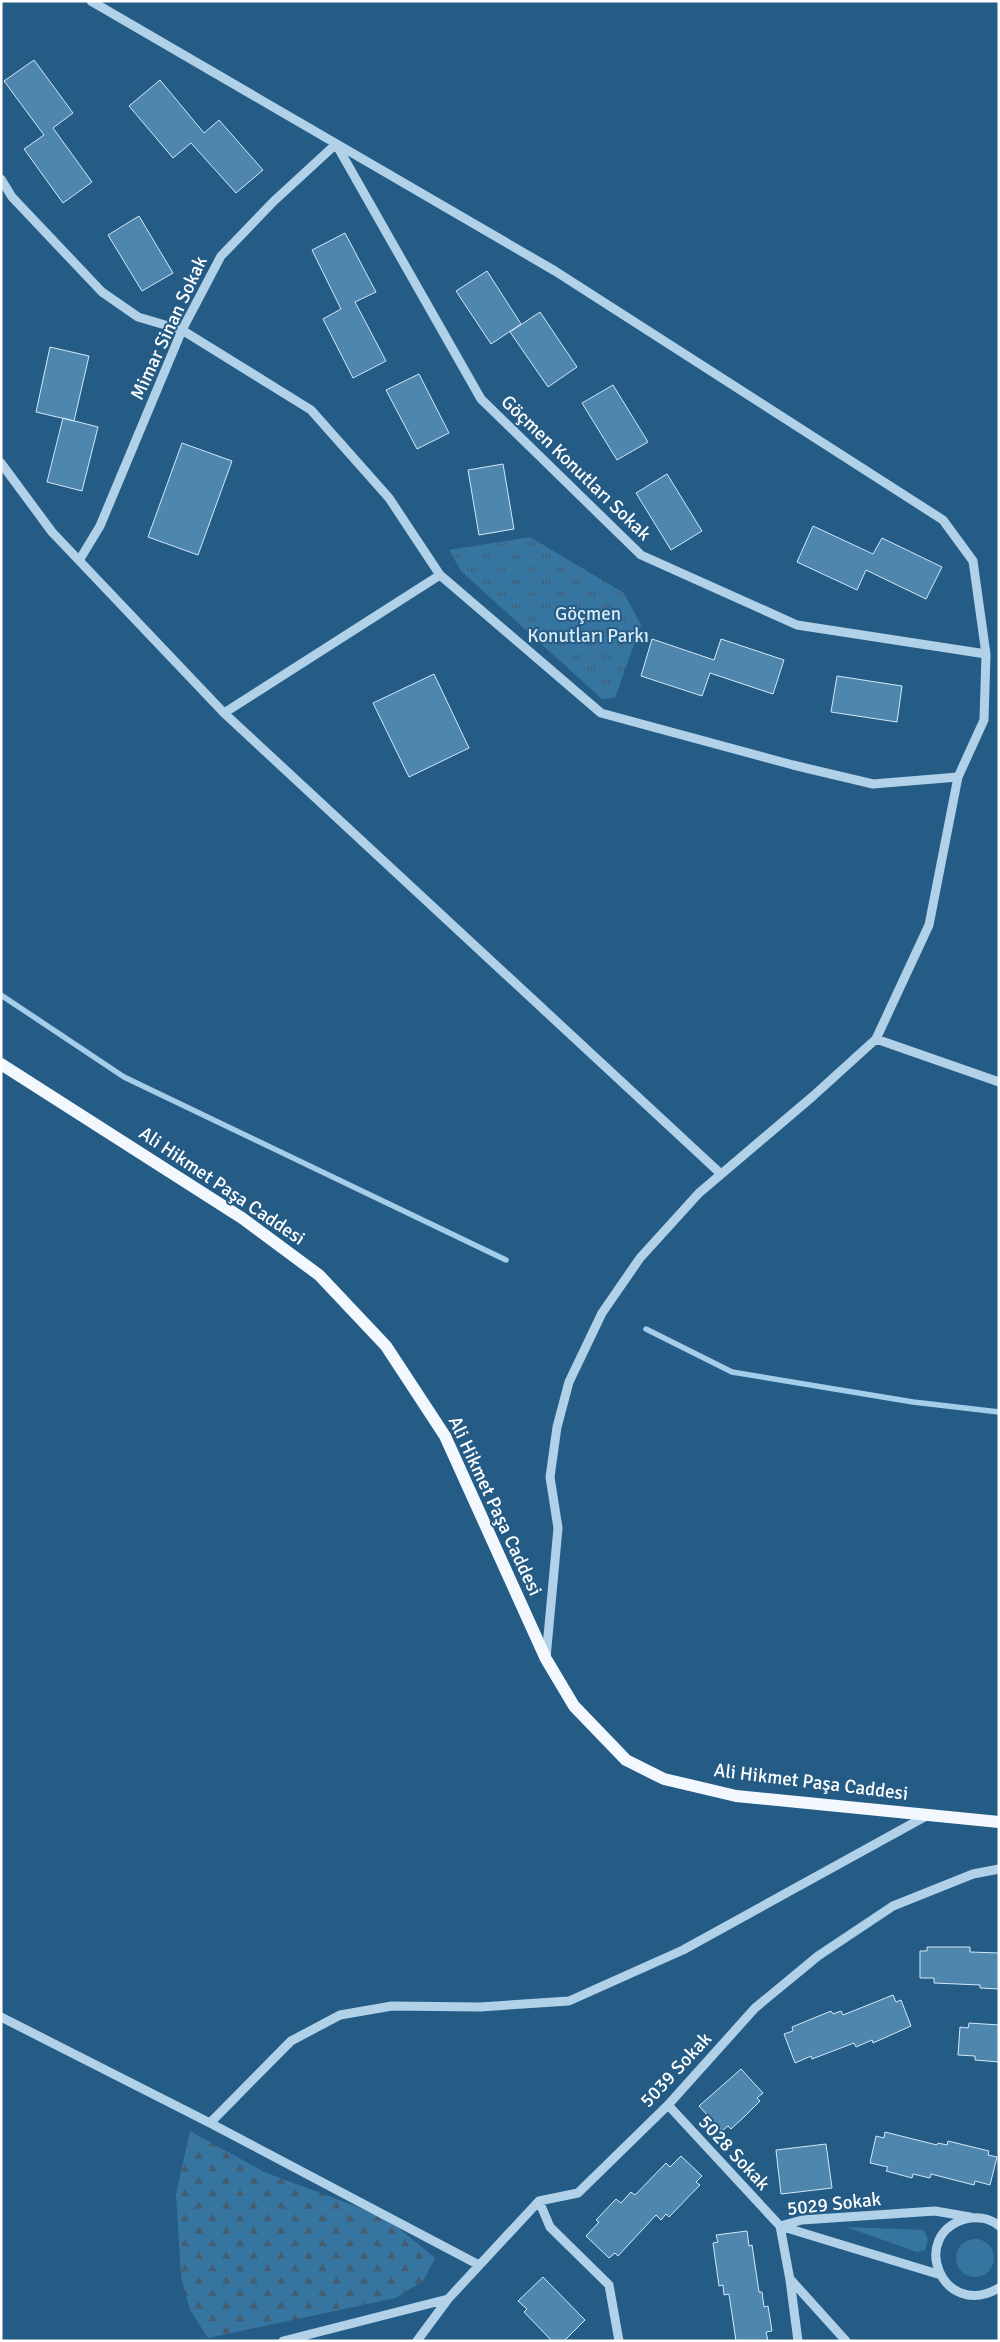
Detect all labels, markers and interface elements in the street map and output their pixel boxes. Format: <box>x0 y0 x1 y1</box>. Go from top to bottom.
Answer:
street label: Mimar Sinan Sokak <box>125 252 213 404</box>
street label: Göçmen Konutları Sokak <box>496 390 656 546</box>
park label: Göçmen Konutları Parkı <box>527 602 649 648</box>
street label: Ali Hikmet Paşa Caddesi <box>134 1121 310 1251</box>
street label: Ali Hikmet Paşa Caddesi <box>443 1412 547 1600</box>
street label: Ali Hikmet Paşa Caddesi <box>713 1758 909 1806</box>
street label: 5039 Sokak <box>635 2027 717 2113</box>
street label: 5028 Sokak <box>693 2110 775 2196</box>
street label: 5029 Sokak <box>786 2187 883 2221</box>

